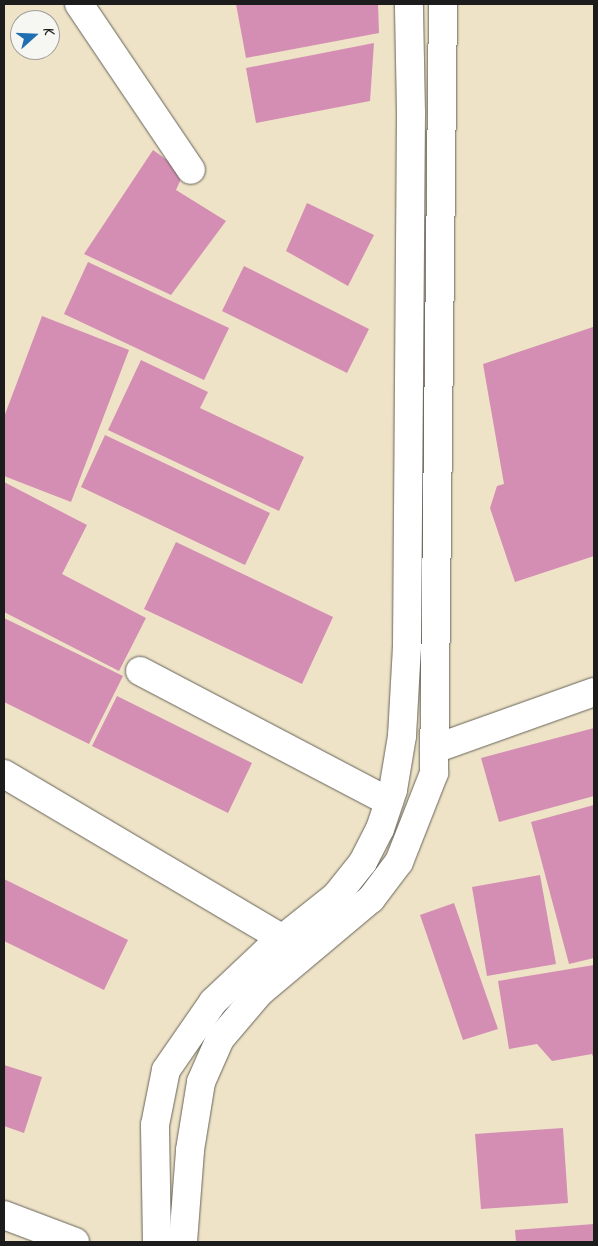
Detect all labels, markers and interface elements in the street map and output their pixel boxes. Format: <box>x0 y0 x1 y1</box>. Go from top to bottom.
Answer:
north arrow <box>10 10 60 60</box>
text: K <box>39 24 58 36</box>

